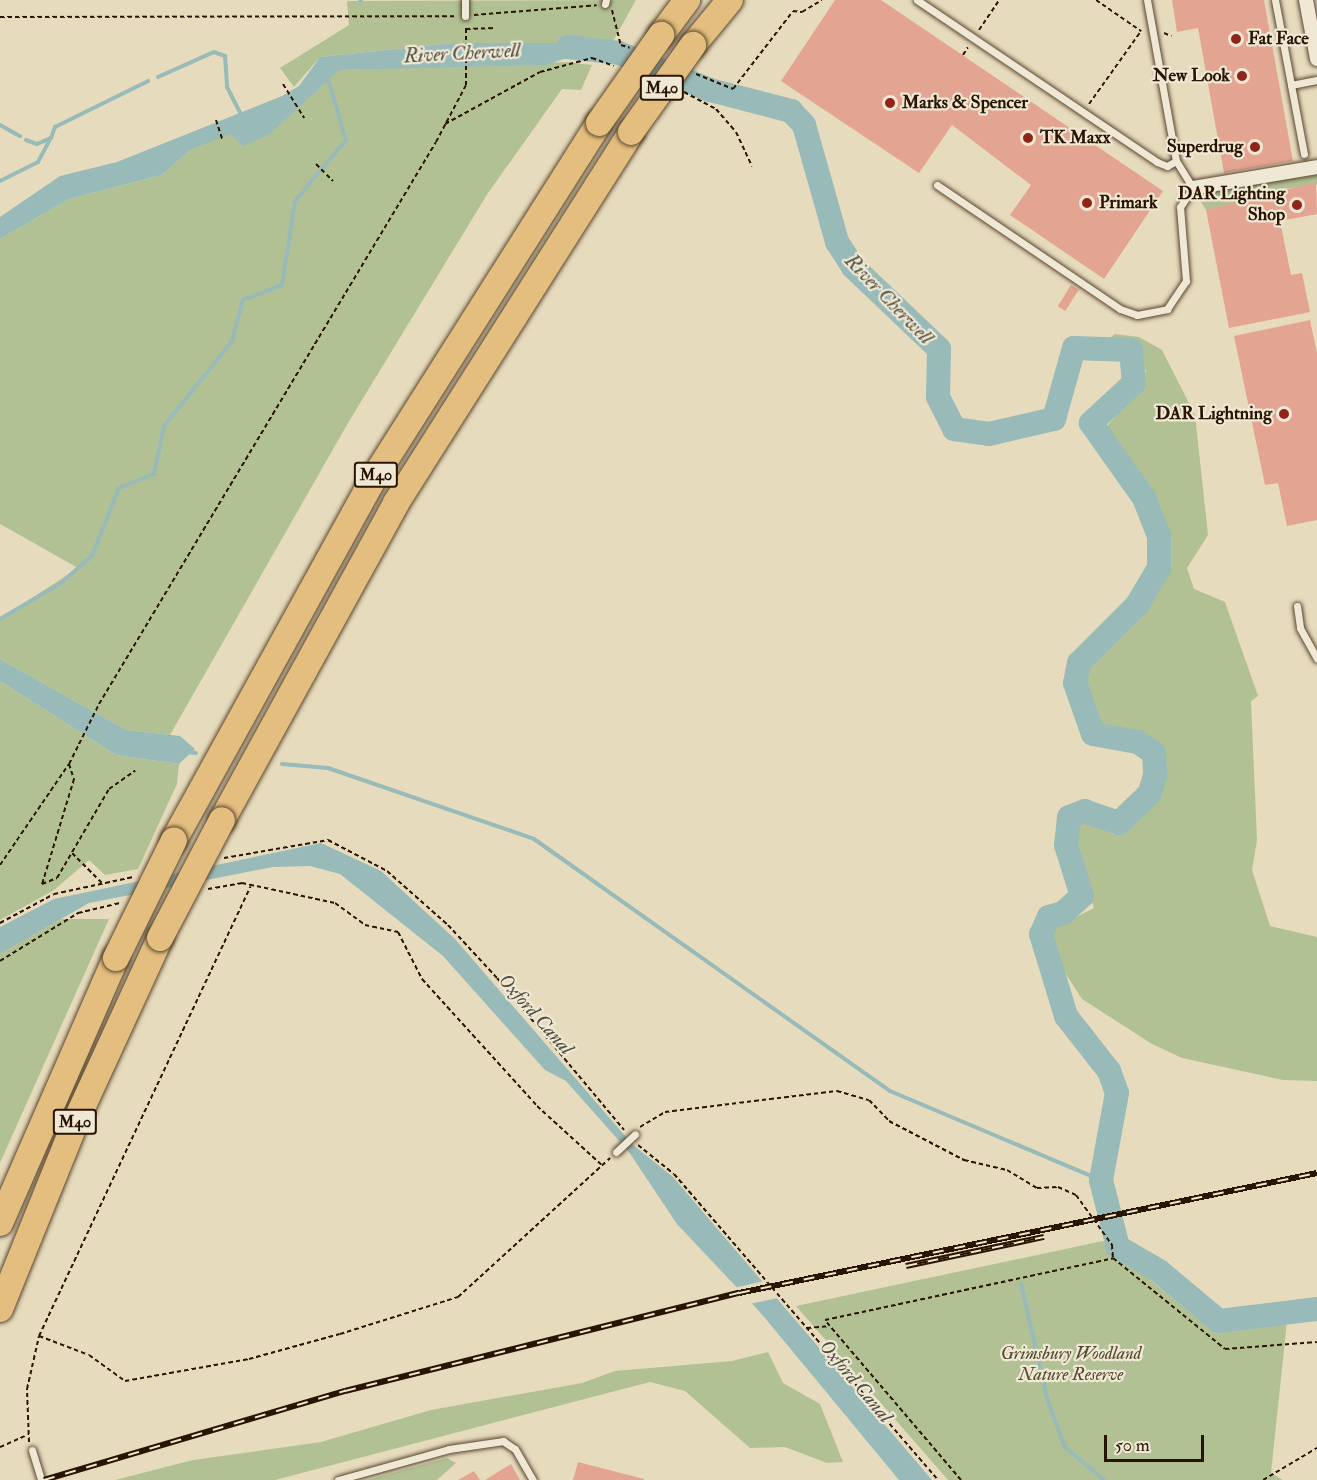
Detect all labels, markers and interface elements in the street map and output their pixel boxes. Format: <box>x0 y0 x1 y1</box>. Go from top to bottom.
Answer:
place label: Fat Face <box>1248 28 1309 50</box>
marker: Fat Face <box>1229 32 1243 46</box>
water label: River Cherwell <box>403 38 521 68</box>
place label: New Look <box>1153 65 1230 87</box>
marker: New Look <box>1235 69 1249 83</box>
road number: M40 <box>640 75 684 101</box>
place label: Marks & Spencer <box>902 92 1028 114</box>
marker: Marks & Spencer <box>883 96 897 110</box>
place label: TK Maxx <box>1040 127 1110 149</box>
marker: TK Maxx <box>1021 131 1035 145</box>
place label: Superdrug <box>1167 136 1243 158</box>
marker: Superdrug <box>1248 140 1262 154</box>
place label: DAR Lighting Shop <box>1178 184 1285 226</box>
place label: Primark <box>1099 192 1158 214</box>
marker: Primark <box>1080 196 1094 210</box>
marker: DAR Lighting Shop <box>1290 198 1304 212</box>
water label: River Cherwell <box>840 249 938 349</box>
place label: DAR Lightning <box>1155 403 1272 425</box>
marker: DAR Lightning <box>1277 407 1291 421</box>
road number: M40 <box>354 462 398 488</box>
water label: Oxford Canal <box>493 968 579 1060</box>
road number: M40 <box>52 1109 98 1135</box>
water label: Oxford Canal <box>814 1335 898 1427</box>
park label: Grimsbury Woodland Nature Reserve <box>1001 1344 1141 1386</box>
scale bar <box>1107 1423 1208 1461</box>
text: 50 m <box>1115 1434 1150 1457</box>

